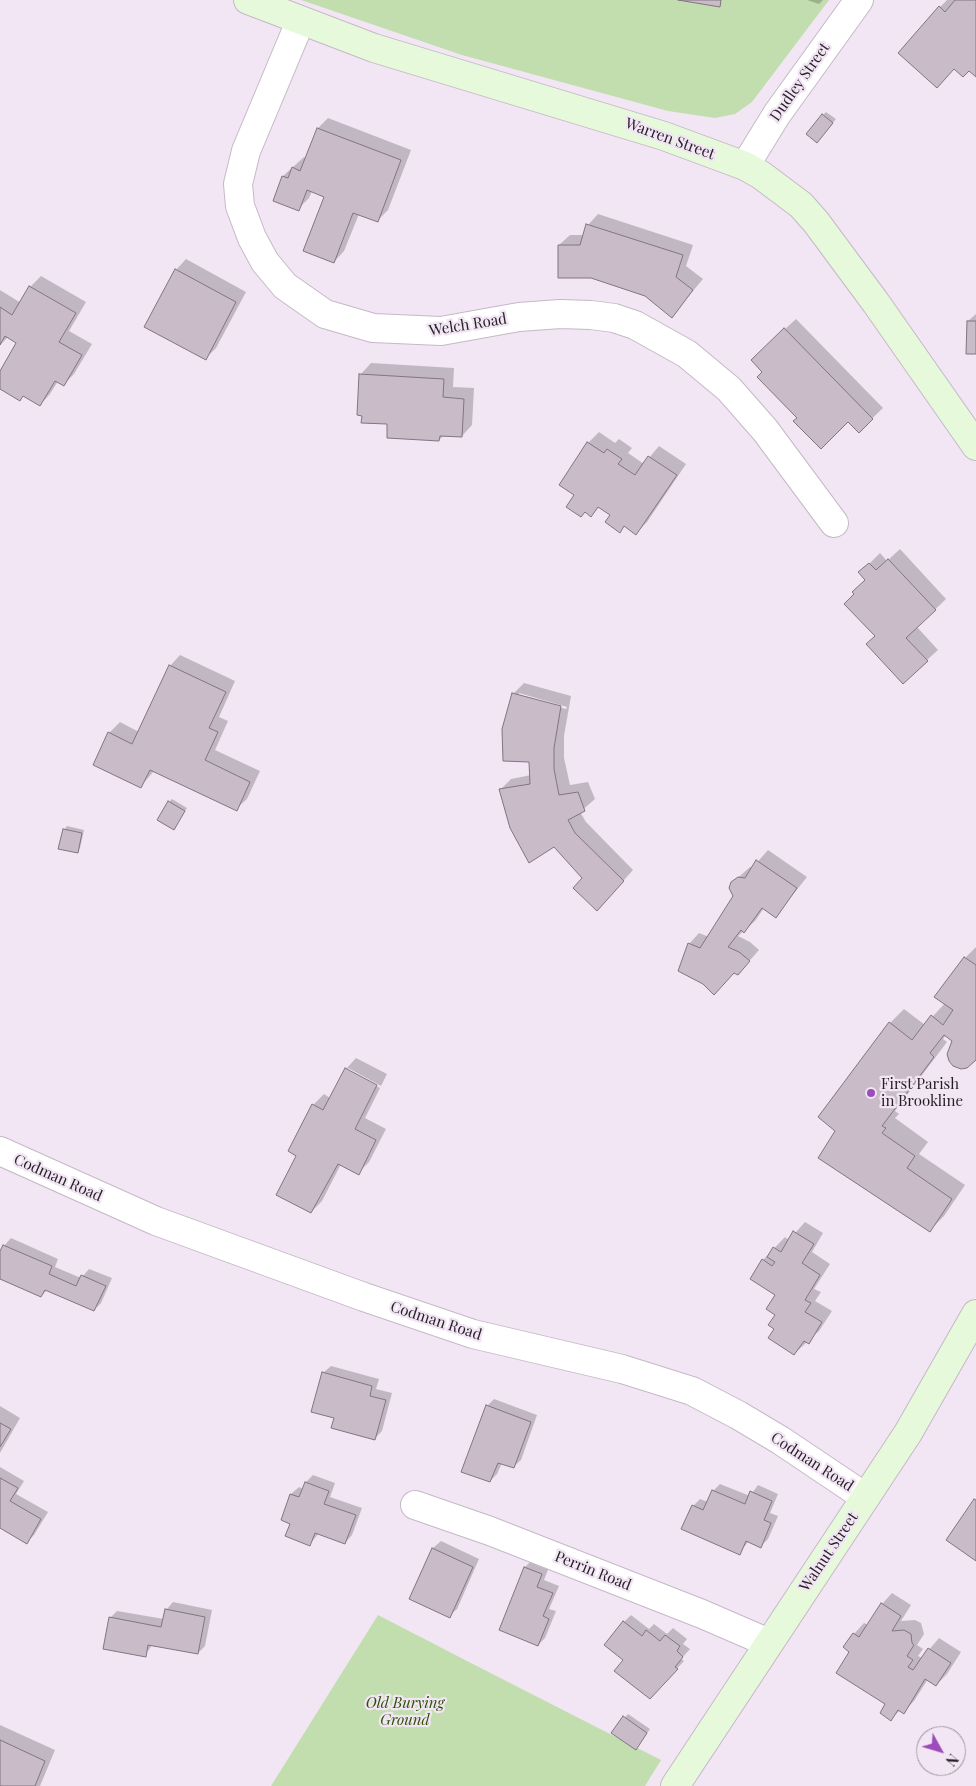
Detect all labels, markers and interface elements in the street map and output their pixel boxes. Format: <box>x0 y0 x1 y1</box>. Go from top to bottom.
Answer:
street label: Dudley Street <box>766 39 834 125</box>
street label: Warren Street <box>623 114 717 164</box>
street label: Welch Road <box>428 310 508 340</box>
place label: First Parish in Brookline <box>881 1075 963 1110</box>
marker: First Parish in Brookline <box>865 1087 877 1099</box>
street label: Codman Road <box>11 1150 105 1206</box>
street label: Codman Road <box>388 1298 484 1344</box>
street label: Codman Road <box>767 1429 857 1495</box>
street label: Walnut Street <box>796 1509 862 1595</box>
street label: Perrin Road <box>552 1548 634 1594</box>
park label: Old Burying Ground <box>366 1694 444 1729</box>
north arrow <box>916 1726 966 1776</box>
text: N <box>942 1750 963 1770</box>

